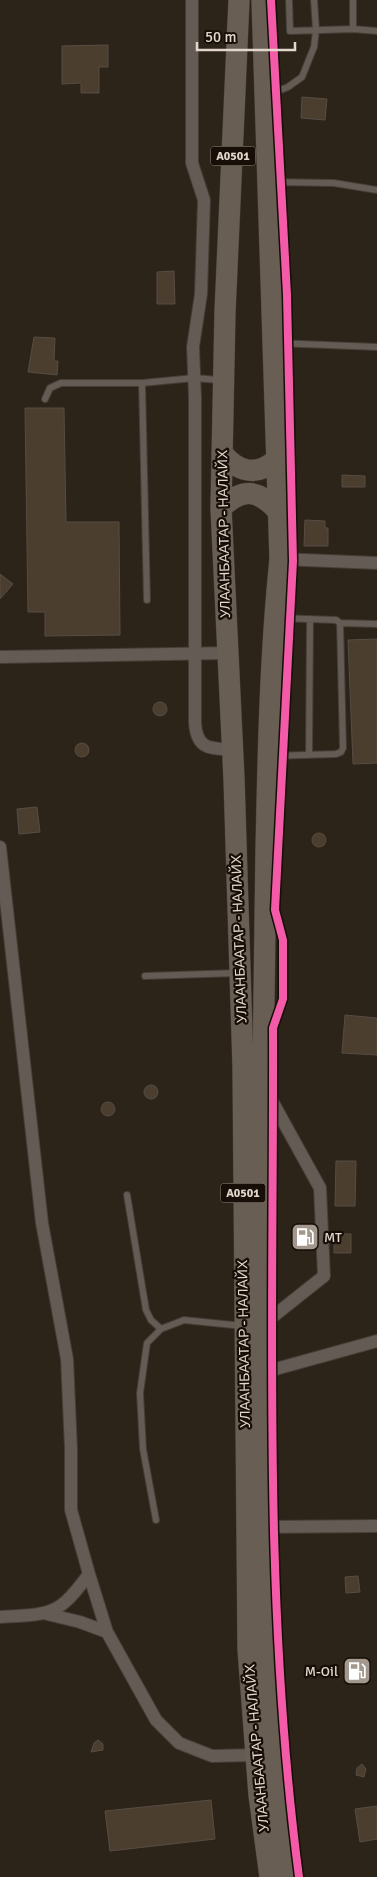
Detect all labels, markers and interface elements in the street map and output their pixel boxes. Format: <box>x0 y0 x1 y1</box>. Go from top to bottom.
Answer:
scale bar <box>197 20 294 52</box>
text: 50 m <box>205 28 236 46</box>
road number: A0501 <box>210 146 256 166</box>
street label: УЛААНБААТАР - НАЛАЙХ <box>213 449 234 618</box>
street label: УЛААНБААТАР - НАЛАЙХ <box>227 854 250 1023</box>
road number: A0501 <box>220 1184 266 1202</box>
fuel station icon: MT <box>290 1222 320 1252</box>
place label: MT <box>324 1229 342 1246</box>
street label: УЛААНБААТАР - НАЛАЙХ <box>233 1259 254 1428</box>
fuel station icon: M-Oil <box>342 1656 372 1686</box>
street label: УЛААНБААТАР - НАЛАЙХ <box>240 1663 273 1833</box>
place label: M-Oil <box>305 1663 338 1680</box>

